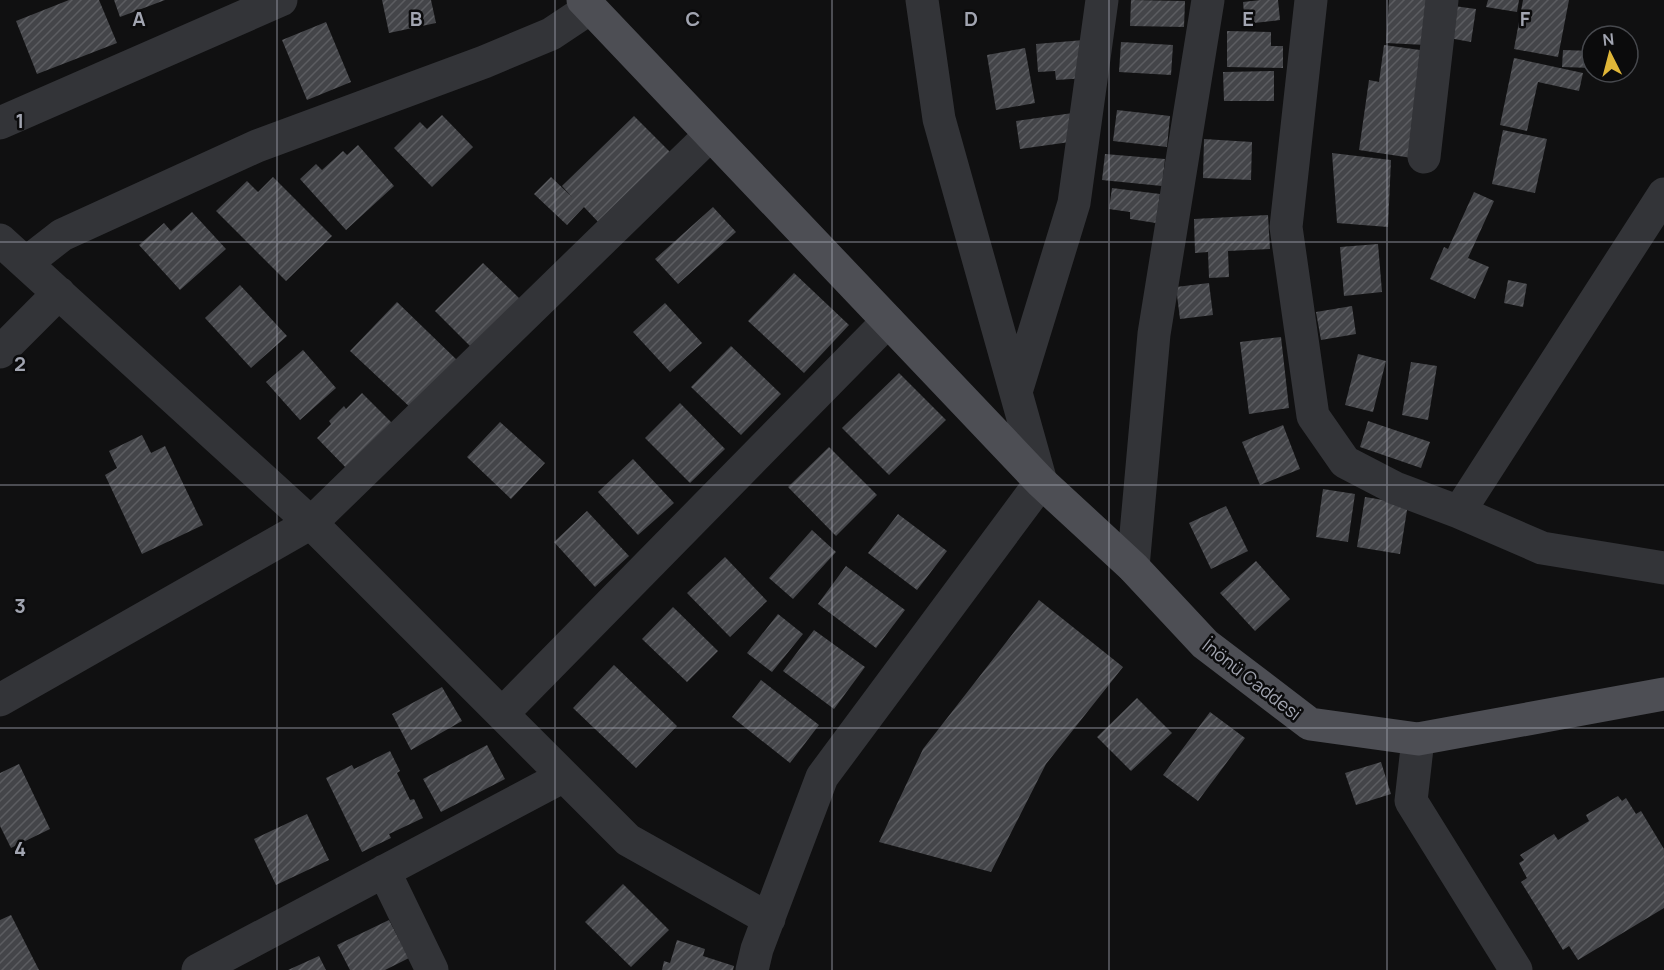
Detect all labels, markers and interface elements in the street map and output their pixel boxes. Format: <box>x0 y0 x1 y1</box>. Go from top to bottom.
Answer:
text: A <box>132 5 146 32</box>
text: B <box>410 5 423 32</box>
text: C <box>686 5 700 32</box>
text: D <box>964 5 978 32</box>
text: E <box>1242 5 1254 32</box>
text: F <box>1520 5 1531 32</box>
north arrow <box>1580 24 1640 84</box>
text: N <box>1602 28 1615 51</box>
text: 1 <box>16 107 24 134</box>
text: 2 <box>14 350 26 377</box>
text: 3 <box>14 592 26 619</box>
street label: İnönü Caddesi <box>1198 633 1306 725</box>
text: 4 <box>14 835 26 862</box>

